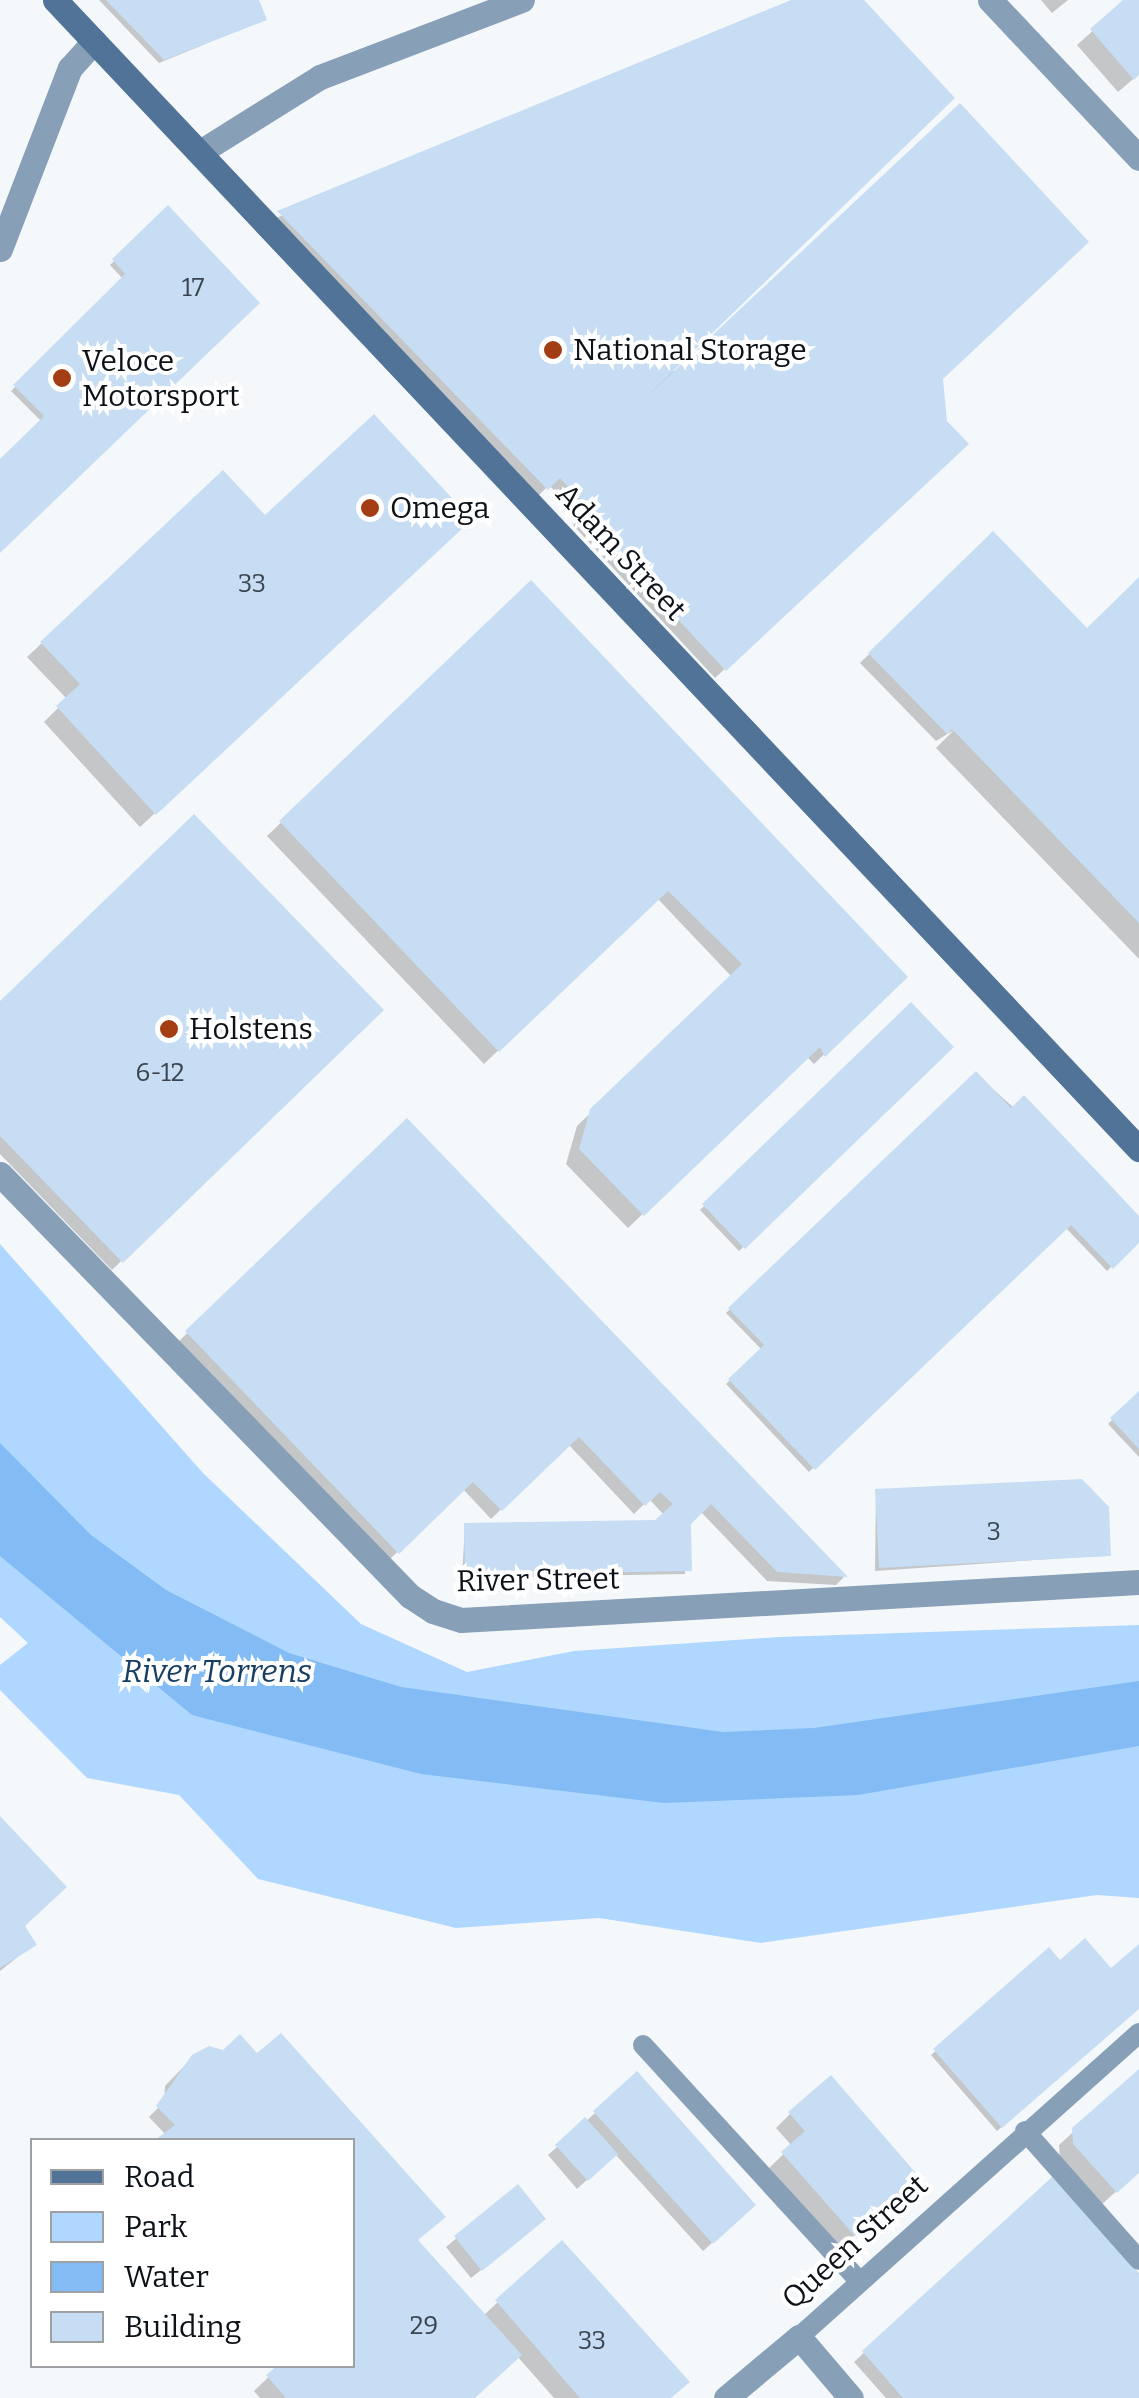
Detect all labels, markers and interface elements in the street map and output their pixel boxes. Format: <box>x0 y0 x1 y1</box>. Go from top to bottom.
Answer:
house number: 17 <box>182 273 204 303</box>
place label: National Storage <box>573 332 807 368</box>
marker: National Storage <box>542 339 564 361</box>
place label: Veloce Motorsport <box>82 343 240 414</box>
marker: Veloce Motorsport <box>51 367 73 389</box>
street label: Adam Street <box>549 476 693 628</box>
place label: Omega <box>390 490 490 526</box>
marker: Omega <box>359 497 381 519</box>
house number: 33 <box>238 569 266 599</box>
place label: Holstens <box>189 1011 313 1047</box>
marker: Holstens <box>158 1018 180 1040</box>
house number: 6-12 <box>136 1058 184 1088</box>
house number: 3 <box>987 1517 1001 1547</box>
street label: River Street <box>456 1561 620 1599</box>
water label: River Torrens <box>122 1652 312 1690</box>
legend <box>30 2138 355 2368</box>
text: Road <box>124 2159 195 2195</box>
street label: Queen Street <box>775 2167 935 2317</box>
text: Park <box>124 2209 187 2245</box>
text: Water <box>124 2259 209 2295</box>
text: Building <box>124 2309 242 2345</box>
house number: 29 <box>410 2311 438 2341</box>
house number: 33 <box>578 2326 606 2356</box>

